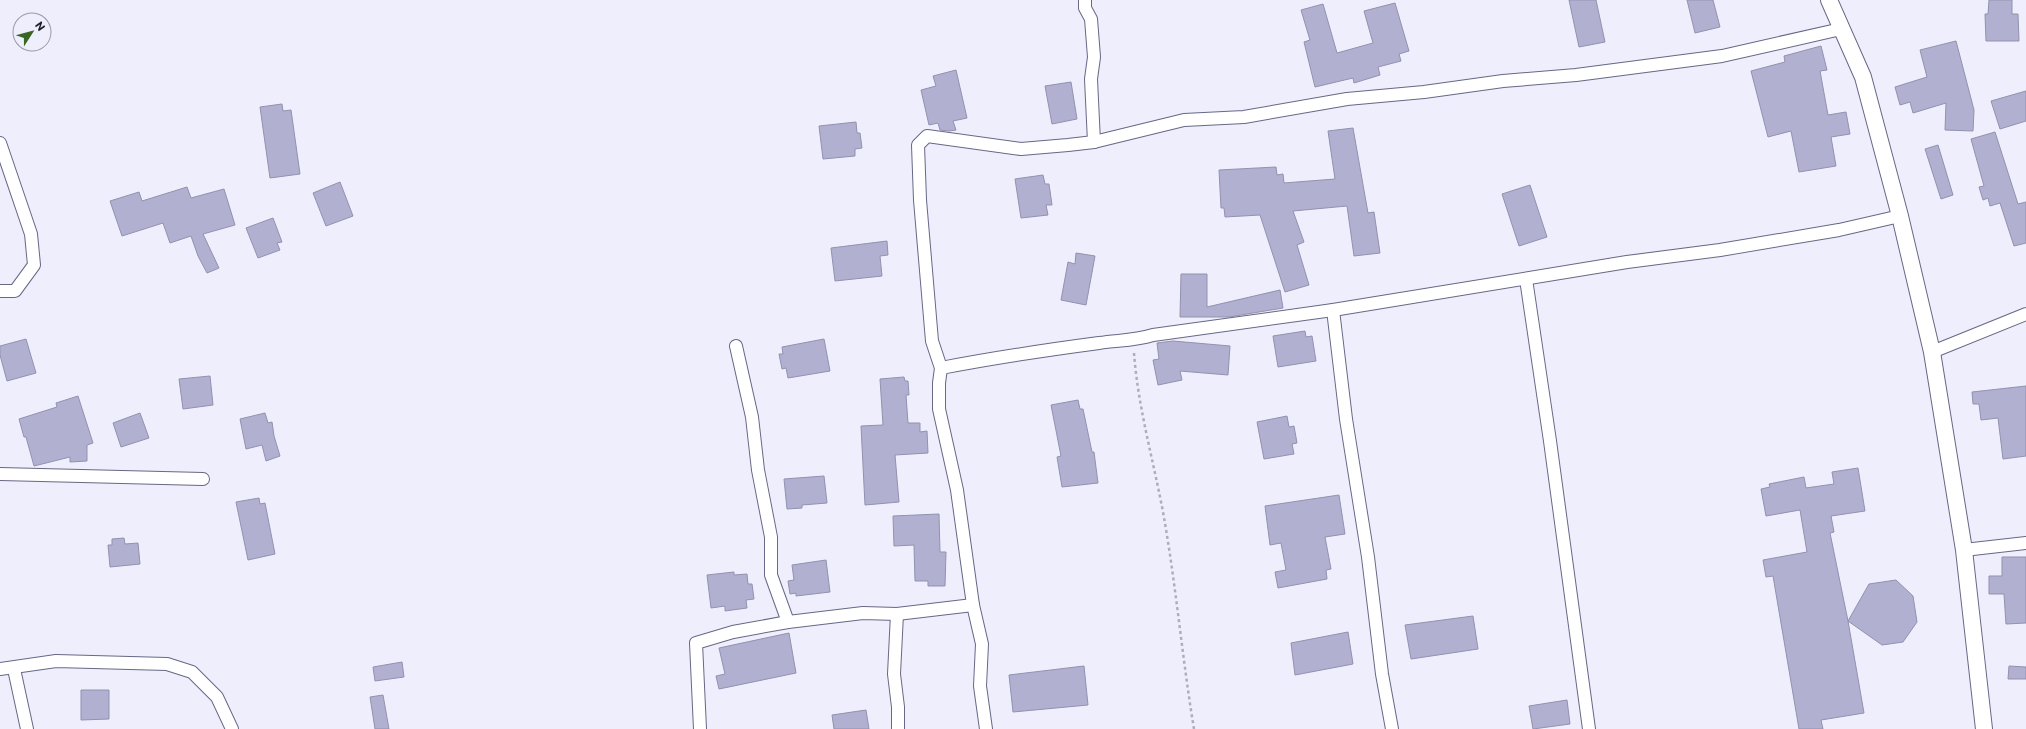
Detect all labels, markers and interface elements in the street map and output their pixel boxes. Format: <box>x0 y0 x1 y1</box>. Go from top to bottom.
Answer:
north arrow <box>12 12 52 52</box>
text: N <box>33 19 48 33</box>

